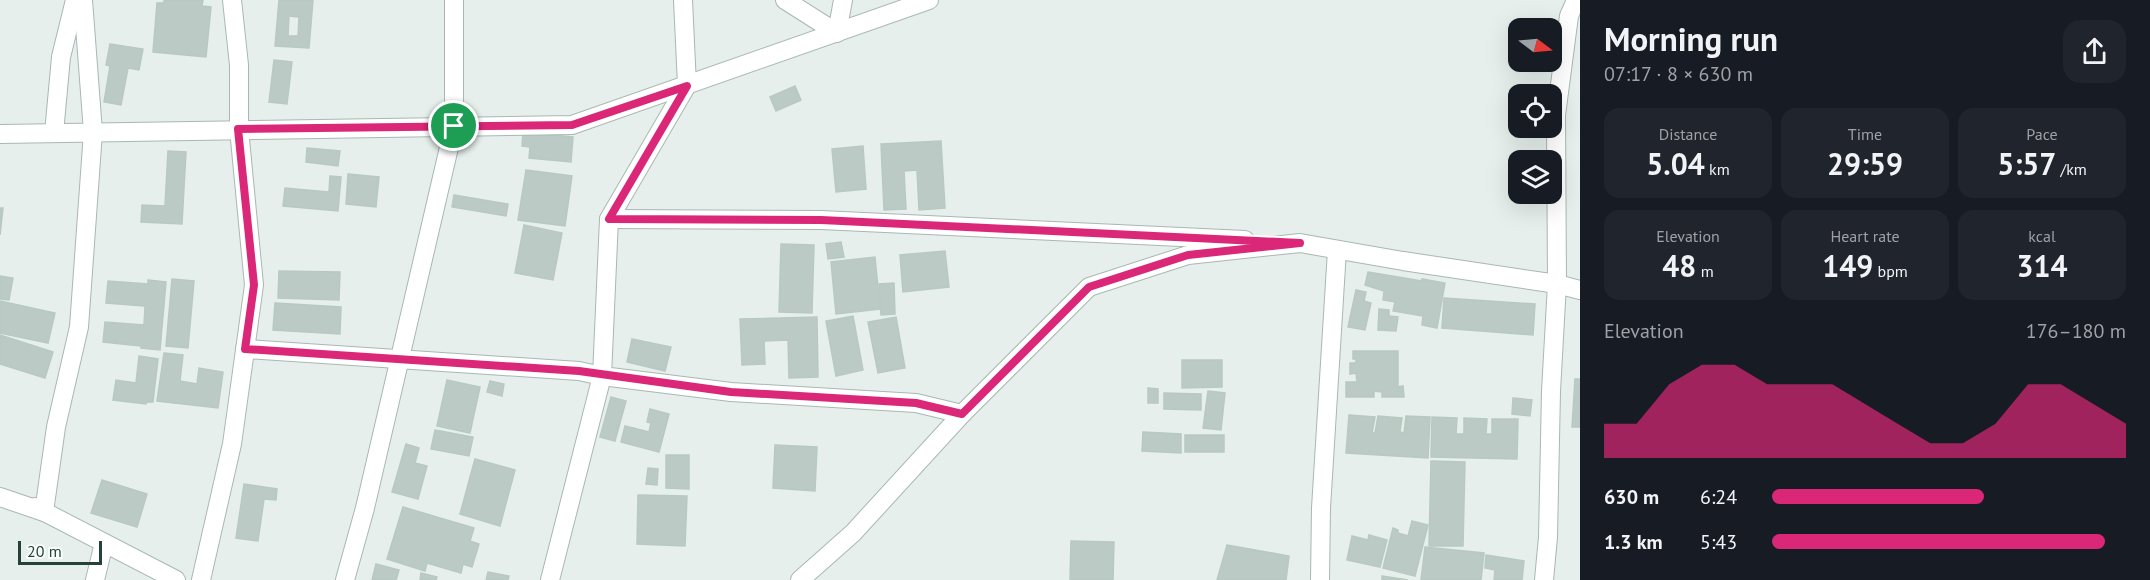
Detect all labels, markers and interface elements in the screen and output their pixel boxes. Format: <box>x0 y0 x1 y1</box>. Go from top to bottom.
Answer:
text: Morning run <box>1604 17 1778 60</box>
north arrow <box>1508 18 1562 72</box>
map controls <box>1508 18 1562 204</box>
button: share <box>2063 20 2126 83</box>
text: 07:17 · 8 × 630 m <box>1604 61 1753 87</box>
button: locate <box>1508 84 1562 138</box>
pin <box>428 100 479 151</box>
icon: arrive <box>437 109 470 142</box>
text: Distance <box>1659 124 1717 144</box>
text: Time <box>1848 124 1882 144</box>
text: Pace <box>2026 124 2058 144</box>
text: 5.04 <box>1646 144 1705 183</box>
text: 29:59 <box>1827 144 1903 183</box>
text: 5:57 <box>1997 144 2056 183</box>
button: layers <box>1508 150 1562 204</box>
text: km <box>1705 159 1730 179</box>
text: /km <box>2056 159 2087 179</box>
text: Elevation <box>1656 226 1720 246</box>
text: Heart rate <box>1830 226 1900 246</box>
text: kcal <box>2028 226 2056 246</box>
text: 48 <box>1662 246 1696 285</box>
text: 149 <box>1822 246 1873 285</box>
text: 314 <box>2016 246 2068 285</box>
text: m <box>1696 261 1714 281</box>
text: bpm <box>1873 261 1908 281</box>
text: Elevation <box>1604 318 1684 344</box>
text: 176–180 m <box>2026 318 2126 344</box>
text: 630 m <box>1604 484 1659 510</box>
text: 6:24 <box>1700 484 1737 510</box>
text: 1.3 km <box>1604 529 1663 555</box>
text: 5:43 <box>1700 529 1737 555</box>
scale bar <box>18 538 102 566</box>
text: 20 m <box>27 541 62 561</box>

